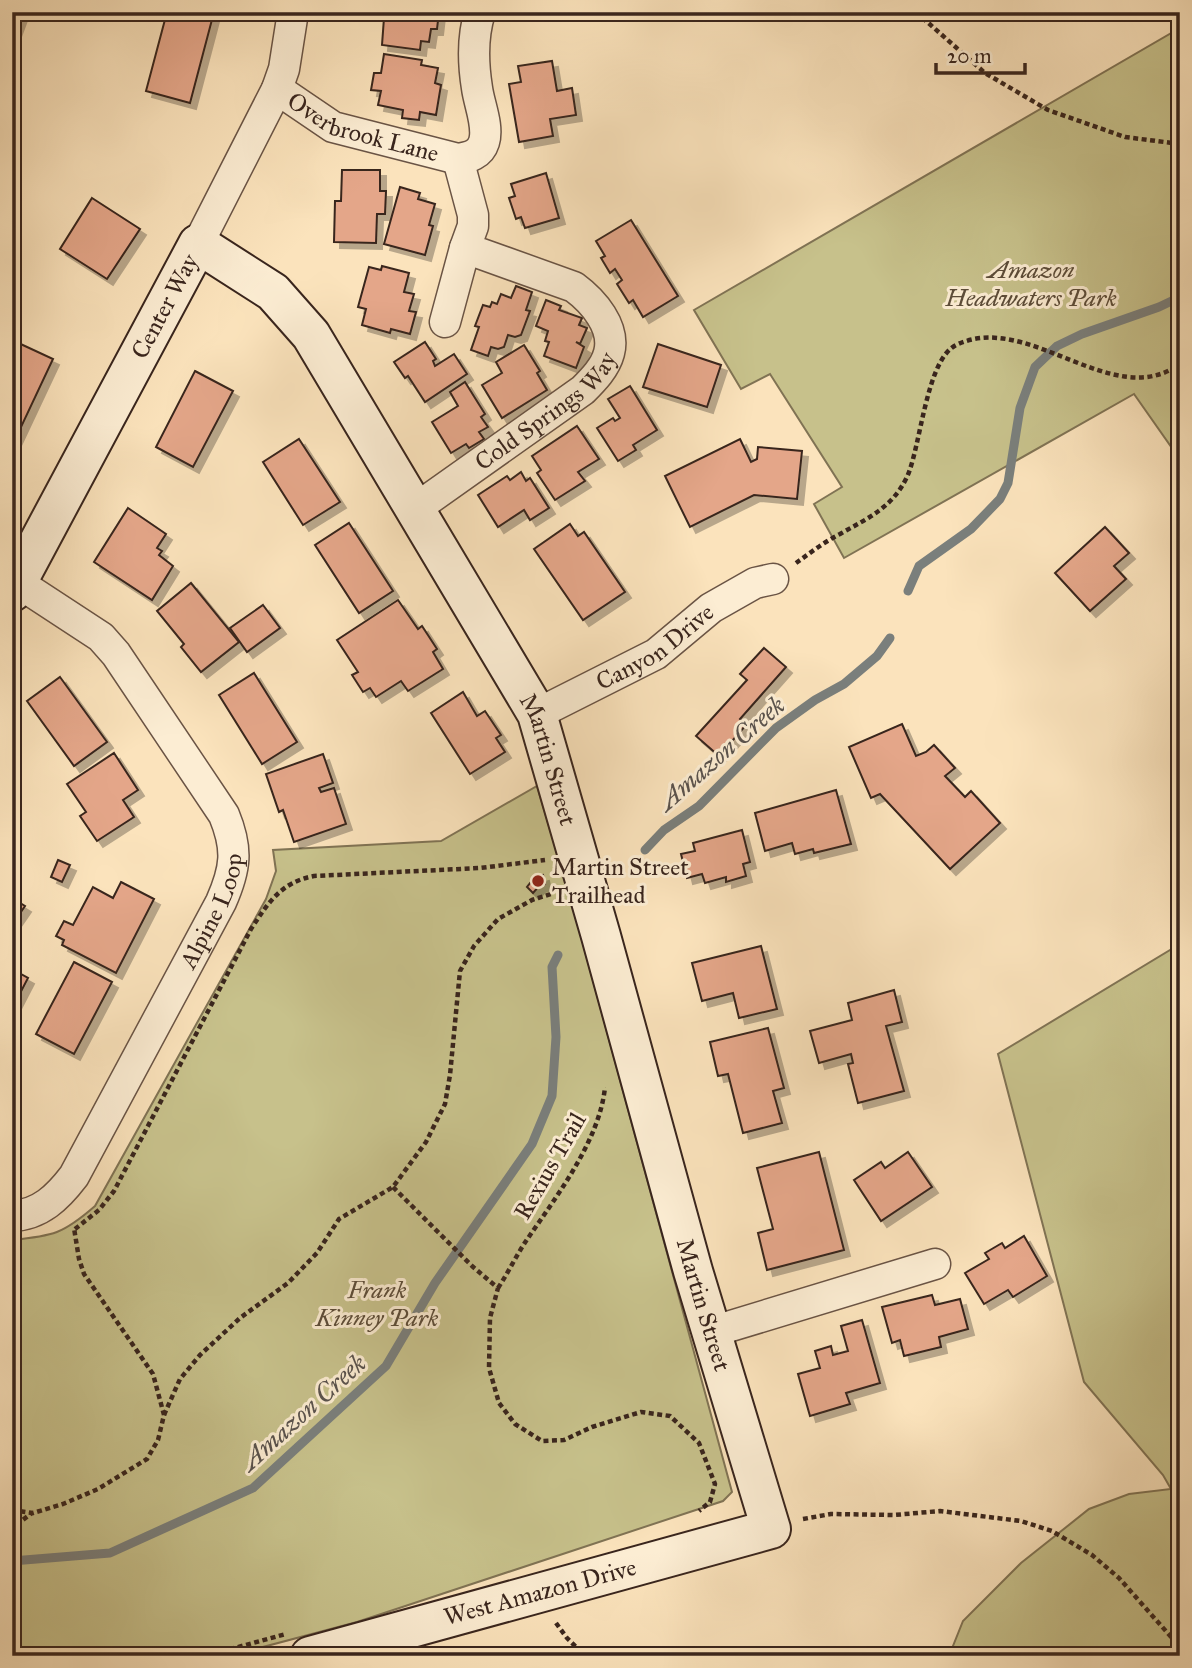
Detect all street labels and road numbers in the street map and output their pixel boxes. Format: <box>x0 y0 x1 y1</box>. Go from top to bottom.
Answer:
street label: Overbrook Lane <box>282 85 442 168</box>
street label: Center Way <box>124 248 205 364</box>
street label: Cold Springs Way <box>469 347 623 477</box>
street label: Canyon Drive <box>591 597 720 697</box>
street label: Martin Street <box>513 688 583 829</box>
street label: Alpine Loop <box>173 853 249 975</box>
street label: Rexius Trail <box>507 1107 593 1225</box>
street label: Martin Street <box>670 1235 738 1375</box>
street label: West Amazon Drive <box>441 1552 639 1632</box>

